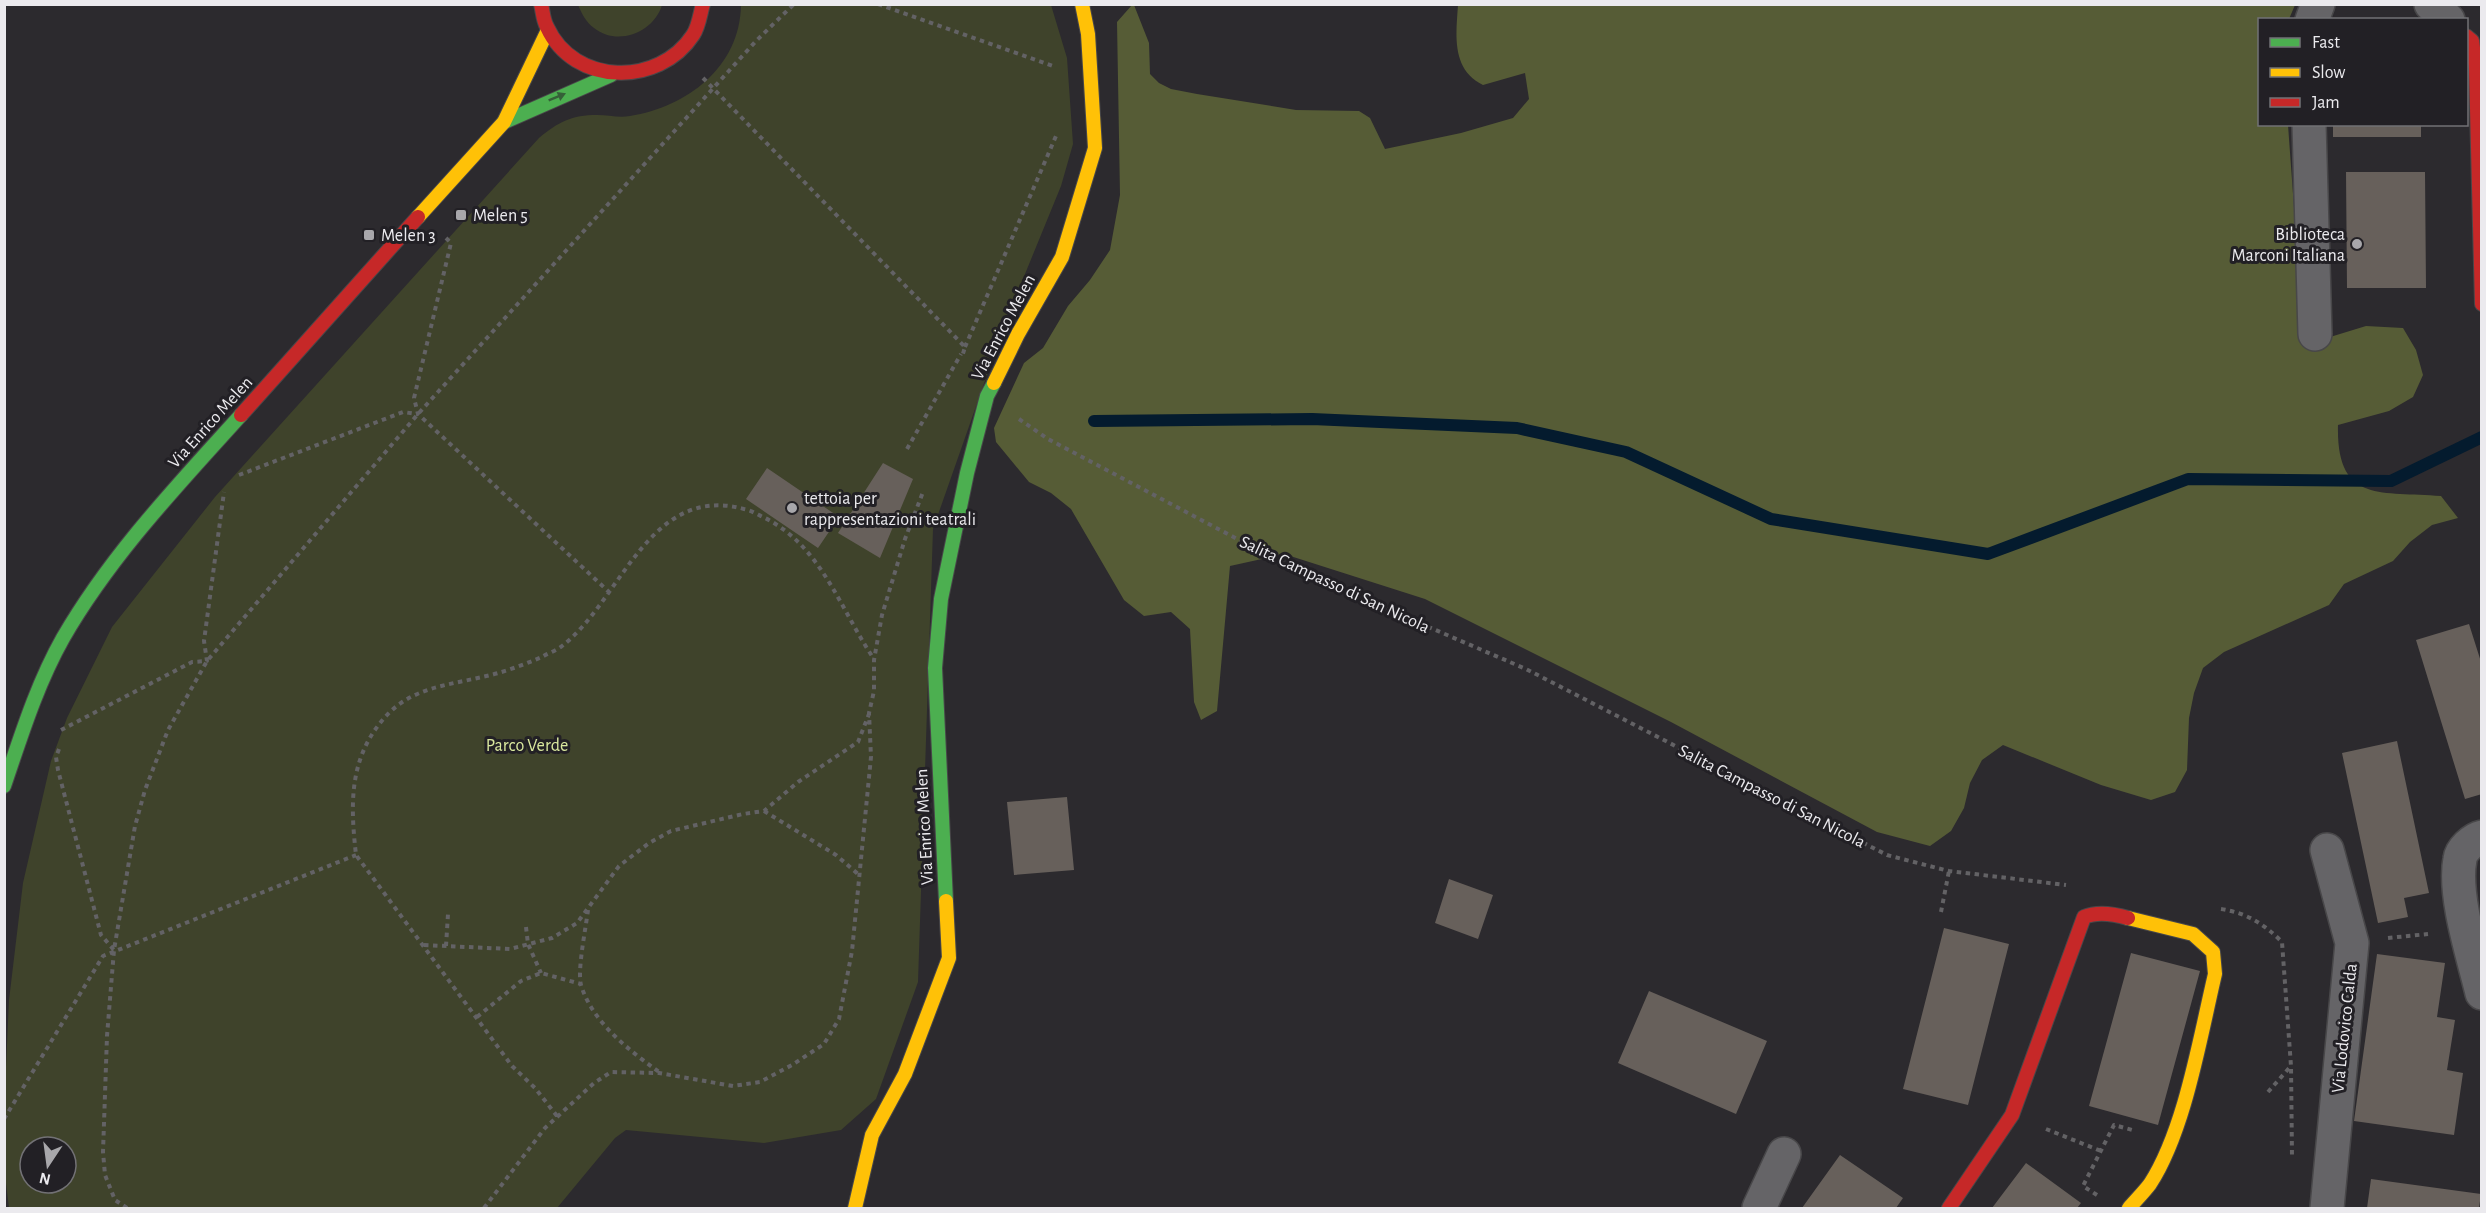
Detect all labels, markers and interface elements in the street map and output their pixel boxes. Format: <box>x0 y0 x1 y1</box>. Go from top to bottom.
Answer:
legend <box>2258 18 2468 126</box>
text: Fast <box>2312 34 2340 52</box>
text: Slow <box>2312 64 2345 82</box>
one-way arrow <box>548 92 566 101</box>
text: Jam <box>2312 94 2340 112</box>
place label: Melen 5 <box>473 207 528 225</box>
marker: Melen 5 <box>454 208 468 222</box>
place label: Biblioteca Marconi Italiana <box>2232 226 2345 265</box>
place label: Melen 3 <box>381 227 436 245</box>
marker: Melen 3 <box>362 228 376 242</box>
marker: Biblioteca Marconi Italiana <box>2350 237 2364 251</box>
street label: Via Enrico Melen <box>969 272 1039 383</box>
street label: Via Enrico Melen <box>165 373 256 472</box>
place label: tettoia per rappresentazioni teatrali <box>804 490 976 529</box>
marker: tettoia per rappresentazioni teatrali <box>785 501 799 515</box>
street label: Salita Campasso di San Nicola <box>1237 533 1432 637</box>
park label: Parco Verde <box>486 737 568 755</box>
street label: Salita Campasso di San Nicola <box>1675 742 1868 852</box>
street label: Via Enrico Melen <box>913 768 937 886</box>
street label: Via Lodovico Calda <box>2329 962 2361 1094</box>
north arrow <box>18 1135 78 1195</box>
text: N <box>38 1170 52 1188</box>

